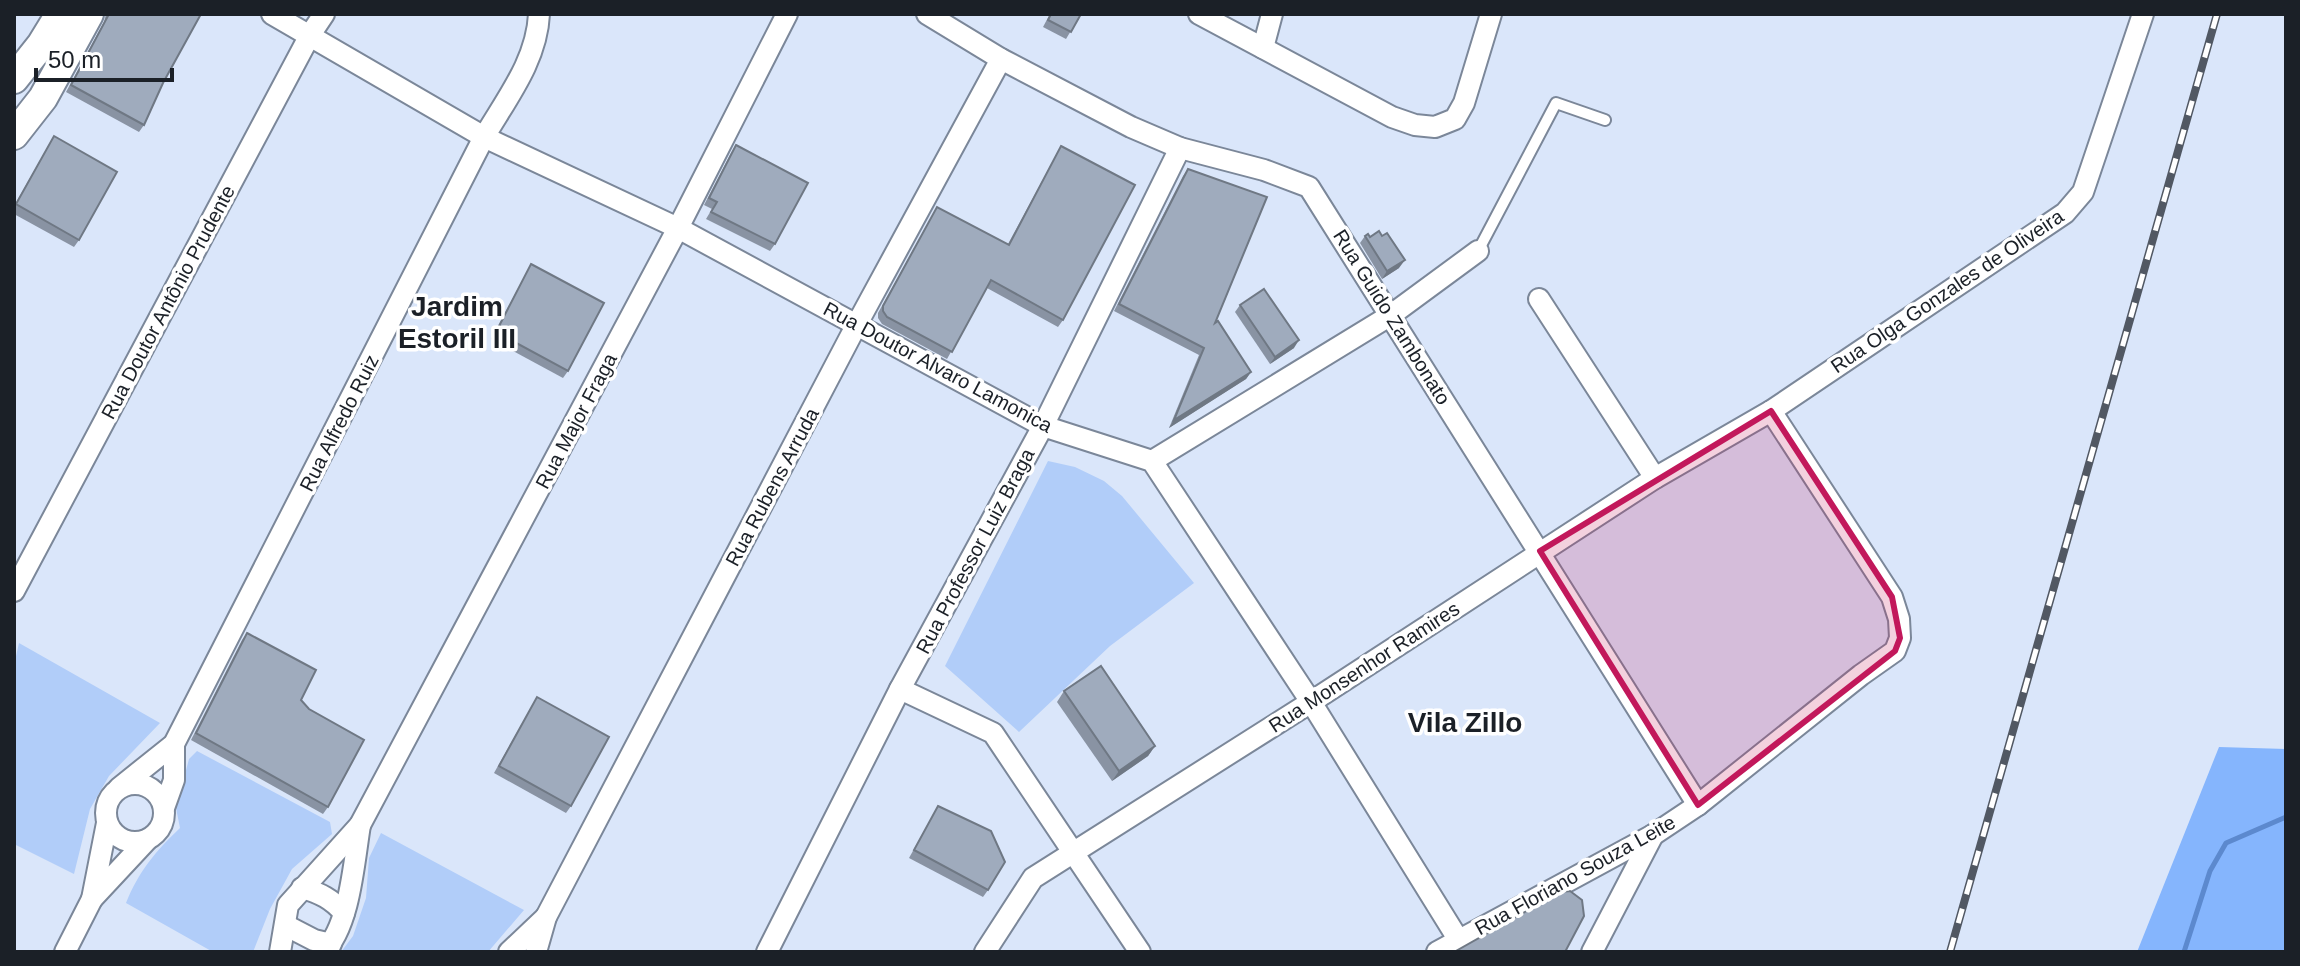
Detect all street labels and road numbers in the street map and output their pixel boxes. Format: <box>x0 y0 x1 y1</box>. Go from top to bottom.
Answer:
street label: Rua Doutor Antônio Prudente <box>97 181 239 423</box>
street label: Rua Olga Gonzales de Oliveira <box>1827 204 2068 377</box>
street label: Rua Guido Zambonato <box>1329 225 1455 409</box>
street label: Rua Doutor Alvaro Lamonica <box>820 297 1057 437</box>
street label: Rua Major Fraga <box>531 349 621 492</box>
street label: Rua Alfredo Ruiz <box>295 351 383 495</box>
street label: Rua Rubens Arruda <box>721 404 823 570</box>
street label: Rua Professor Luiz Braga <box>912 444 1039 657</box>
street label: Rua Monsenhor Ramires <box>1265 597 1463 737</box>
street label: Rua Floriano Souza Leite <box>1471 811 1679 939</box>

